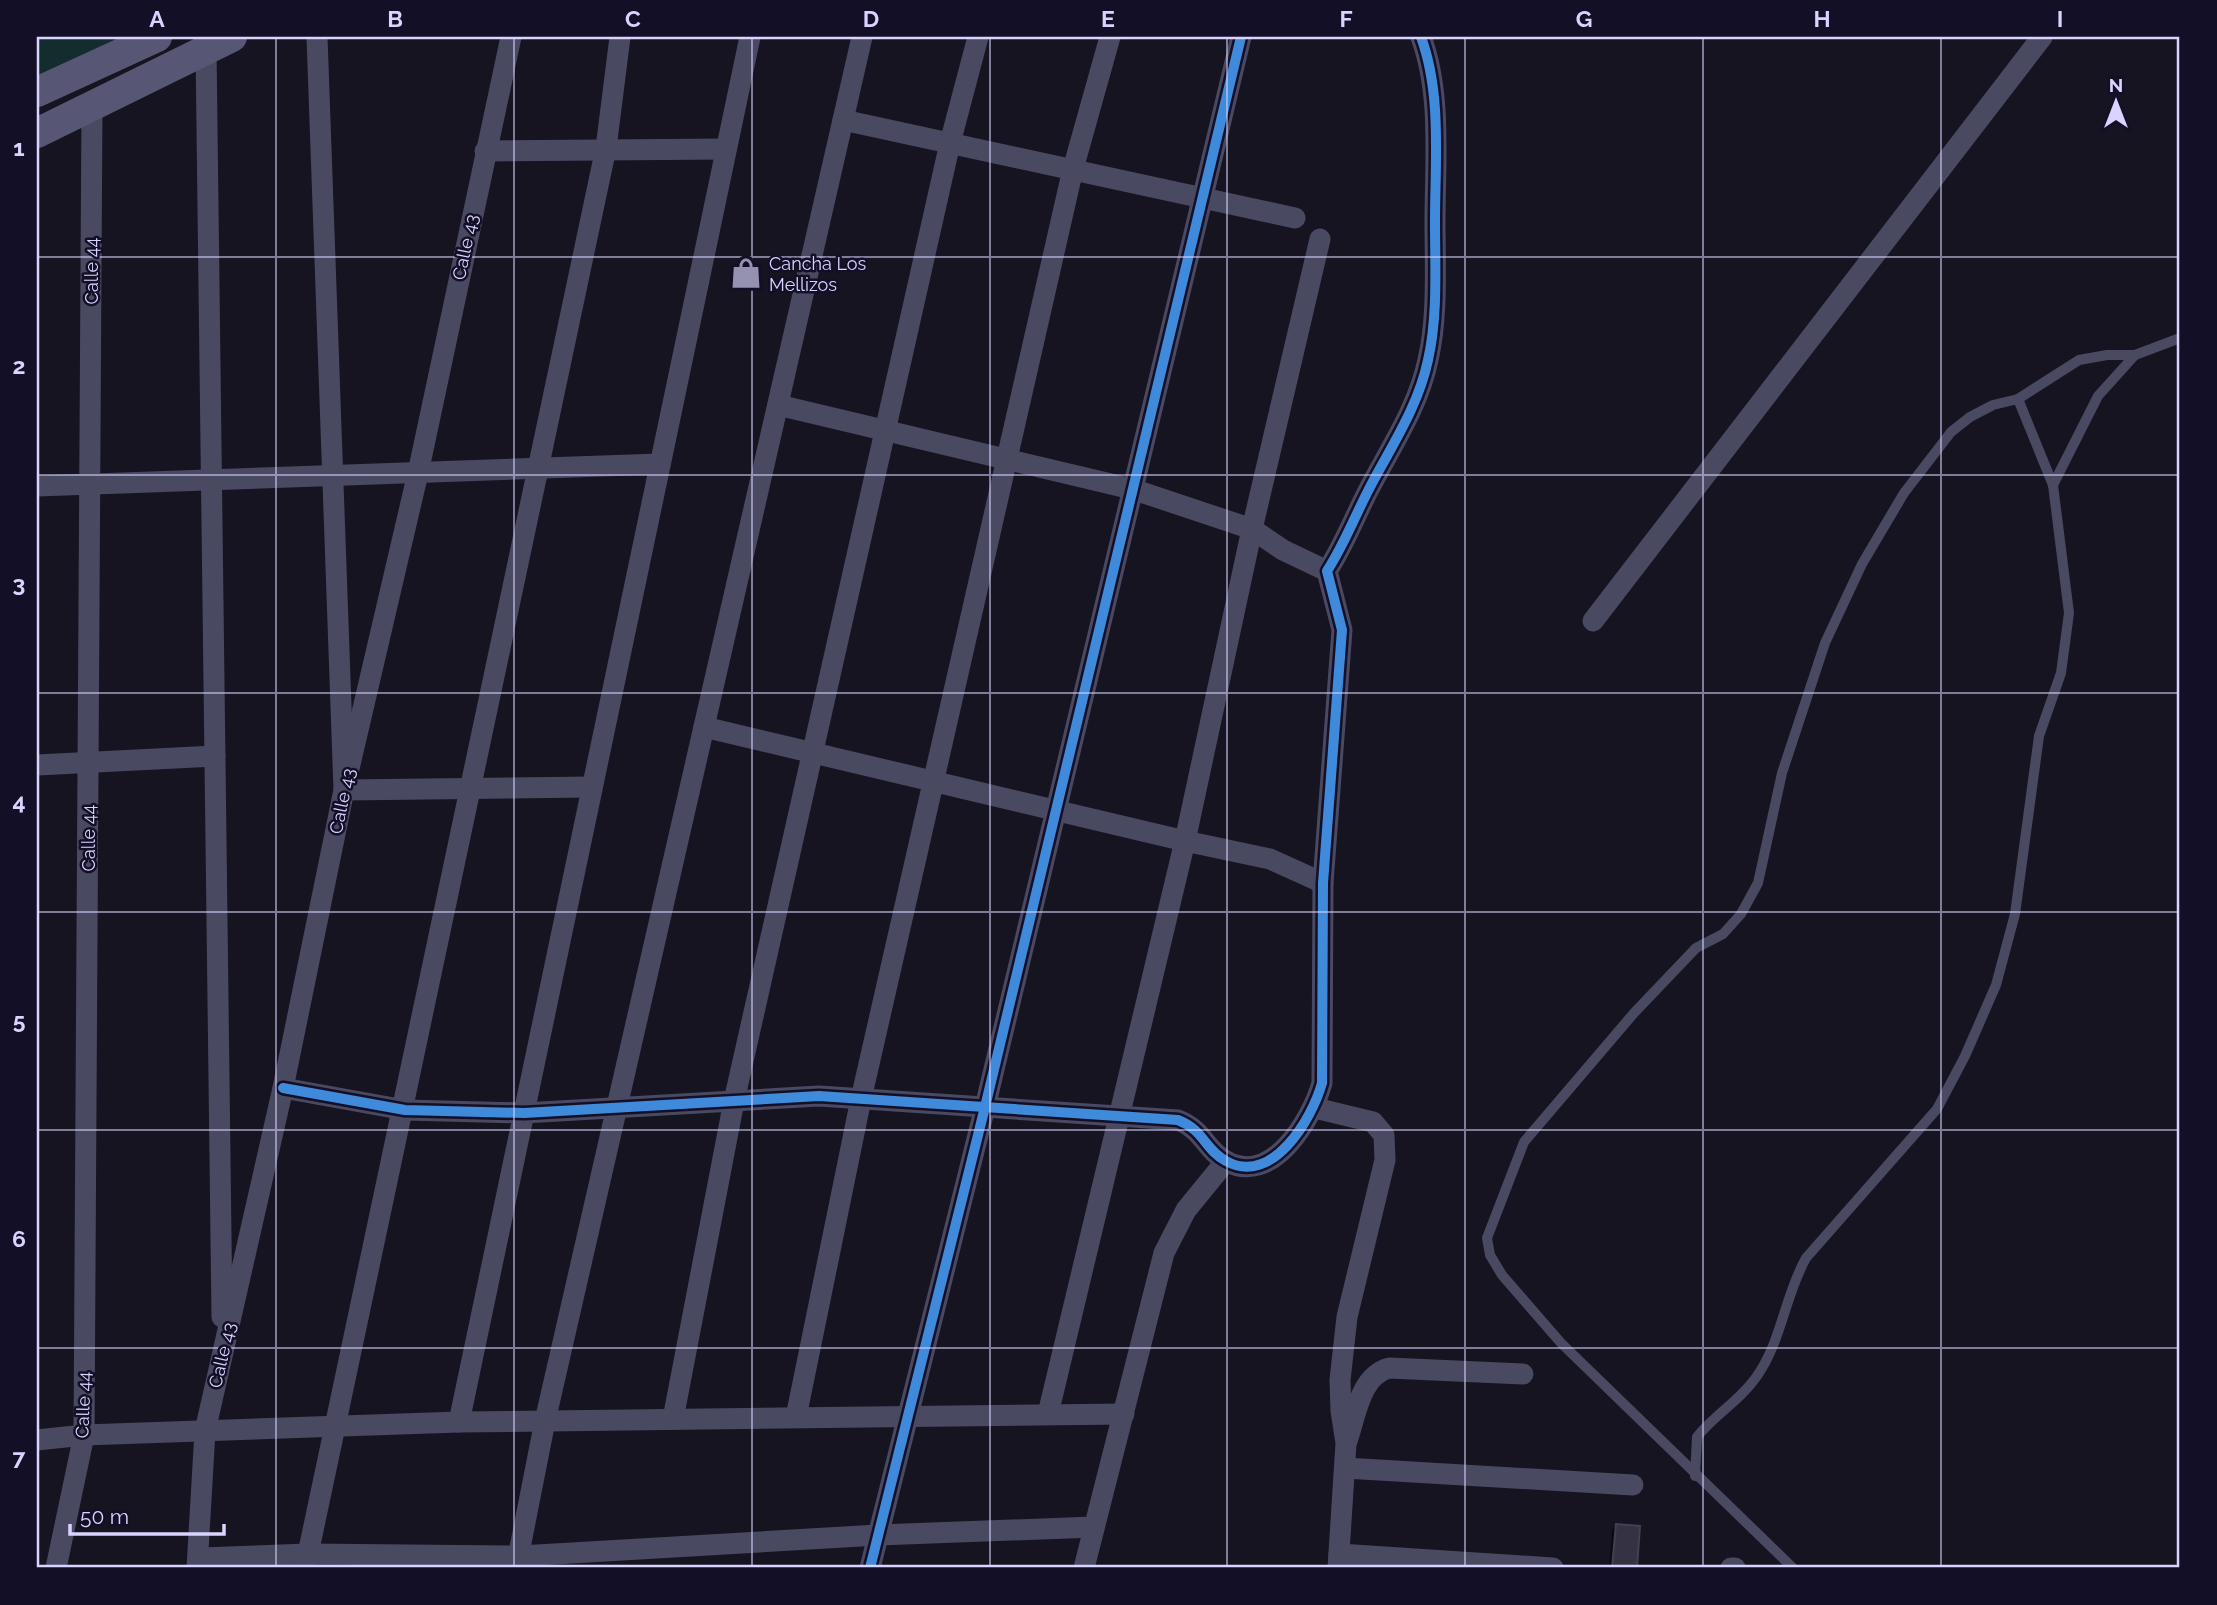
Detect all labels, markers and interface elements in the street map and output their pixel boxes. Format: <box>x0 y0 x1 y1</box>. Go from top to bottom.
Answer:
text: A <box>149 5 165 32</box>
text: B <box>387 5 403 32</box>
text: C <box>625 5 641 32</box>
text: D <box>863 5 879 32</box>
text: E <box>1101 5 1115 32</box>
text: F <box>1339 5 1353 32</box>
text: G <box>1576 5 1592 32</box>
text: H <box>1813 5 1831 32</box>
text: I <box>2057 5 2063 32</box>
north arrow <box>2080 66 2150 136</box>
text: N <box>2109 74 2123 96</box>
text: 1 <box>13 134 25 161</box>
street label: Calle 43 <box>448 212 482 282</box>
street label: Calle 44 <box>81 237 102 304</box>
place label: Cancha Los Mellizos <box>769 253 866 295</box>
shop icon: Cancha Los Mellizos <box>729 256 763 290</box>
text: 2 <box>13 352 25 379</box>
text: 3 <box>13 570 25 597</box>
street label: Calle 43 <box>325 766 359 836</box>
text: 4 <box>12 788 26 815</box>
street label: Calle 44 <box>78 804 99 871</box>
text: 5 <box>13 1007 26 1034</box>
text: 6 <box>12 1225 26 1252</box>
street label: Calle 43 <box>204 1320 240 1390</box>
street label: Calle 44 <box>71 1371 95 1439</box>
text: 7 <box>13 1443 26 1470</box>
scale bar <box>70 1493 224 1537</box>
text: 50 m <box>80 1504 129 1529</box>

